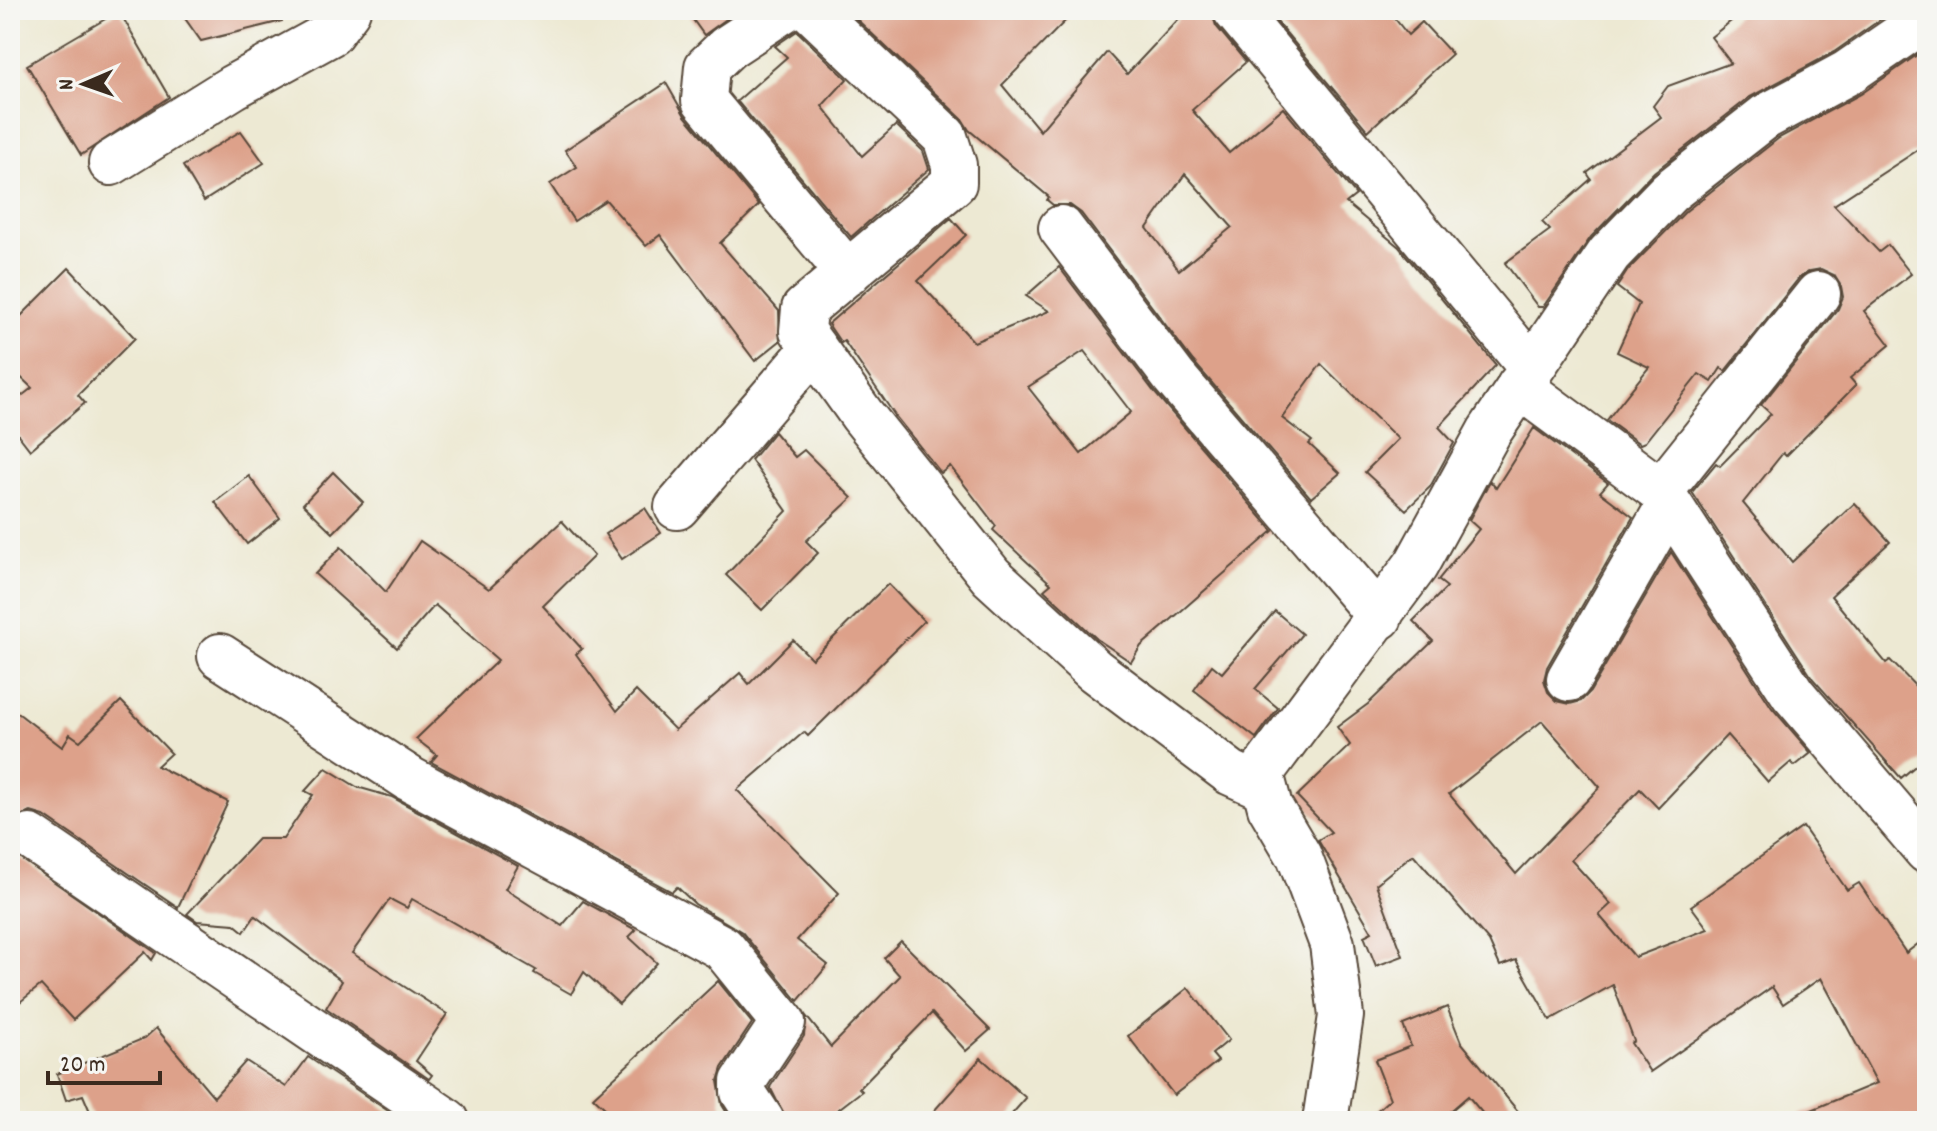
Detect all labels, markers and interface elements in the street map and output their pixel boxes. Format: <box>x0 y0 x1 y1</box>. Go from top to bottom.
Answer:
north arrow <box>44 44 124 124</box>
text: N <box>52 78 83 91</box>
scale bar <box>48 1035 160 1085</box>
text: 20 m <box>60 1049 106 1083</box>

